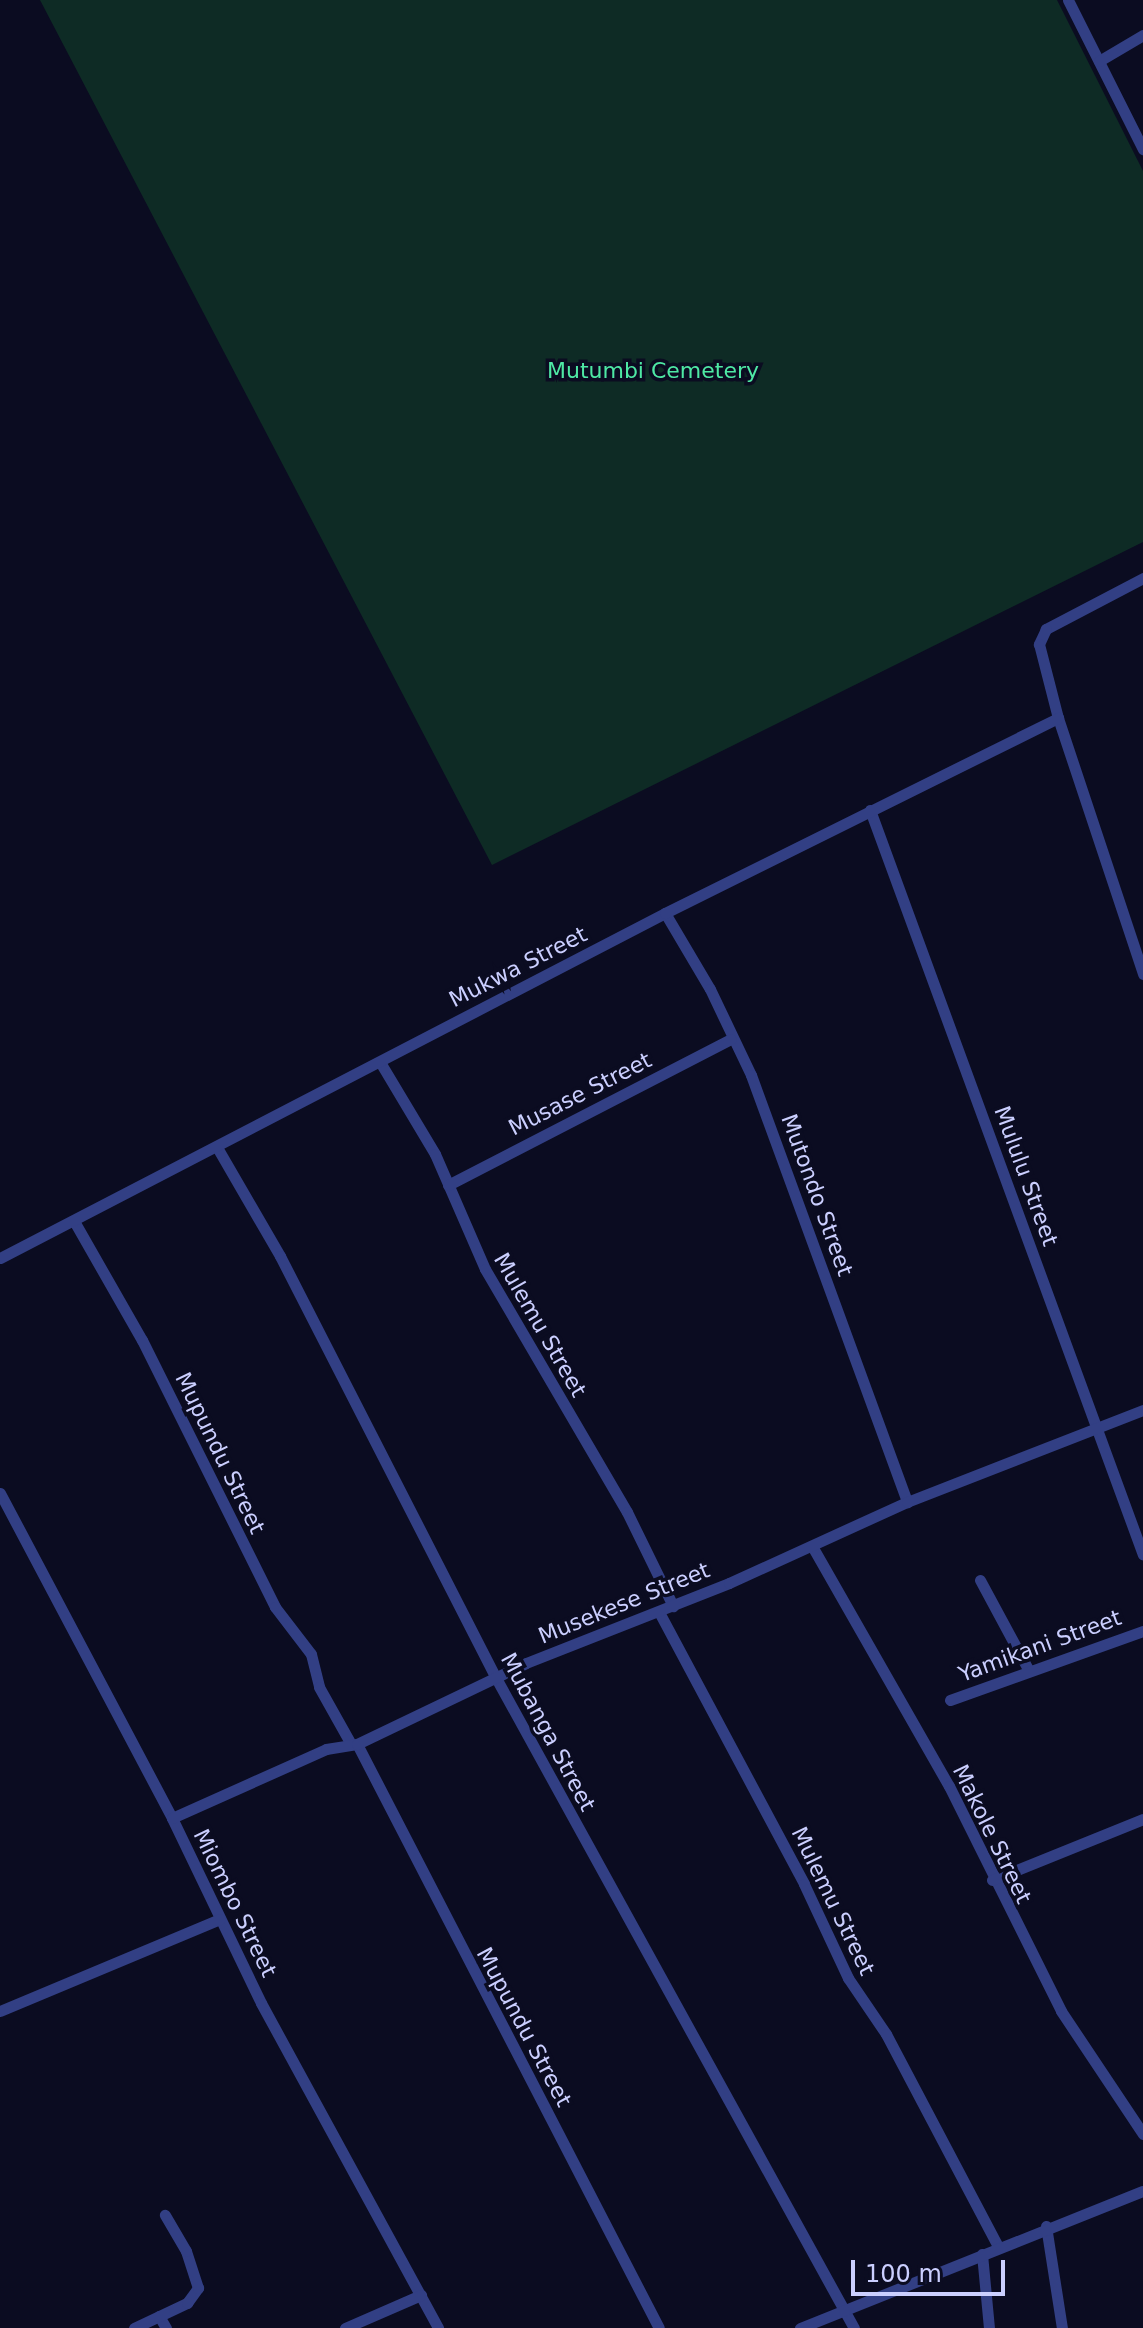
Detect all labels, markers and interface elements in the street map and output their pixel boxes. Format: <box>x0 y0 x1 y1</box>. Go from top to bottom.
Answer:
park label: Mutumbi Cemetery <box>547 358 759 384</box>
street label: Mukwa Street <box>445 921 591 1013</box>
street label: Musase Street <box>504 1047 656 1141</box>
street label: Mululu Street <box>988 1102 1064 1250</box>
street label: Mutondo Street <box>775 1111 859 1279</box>
street label: Mulemu Street <box>488 1248 592 1402</box>
street label: Mupundu Street <box>169 1368 271 1538</box>
street label: Musekese Street <box>535 1557 713 1649</box>
street label: Yamikani Street <box>955 1604 1125 1688</box>
street label: Mubanga Street <box>495 1648 601 1816</box>
street label: Makole Street <box>947 1760 1037 1908</box>
street label: Mulemu Street <box>786 1823 880 1979</box>
street label: Miombo Street <box>188 1825 282 1981</box>
street label: Mupundu Street <box>471 1943 577 2111</box>
scale bar <box>855 2244 1009 2294</box>
text: 100 m <box>865 2260 942 2288</box>

